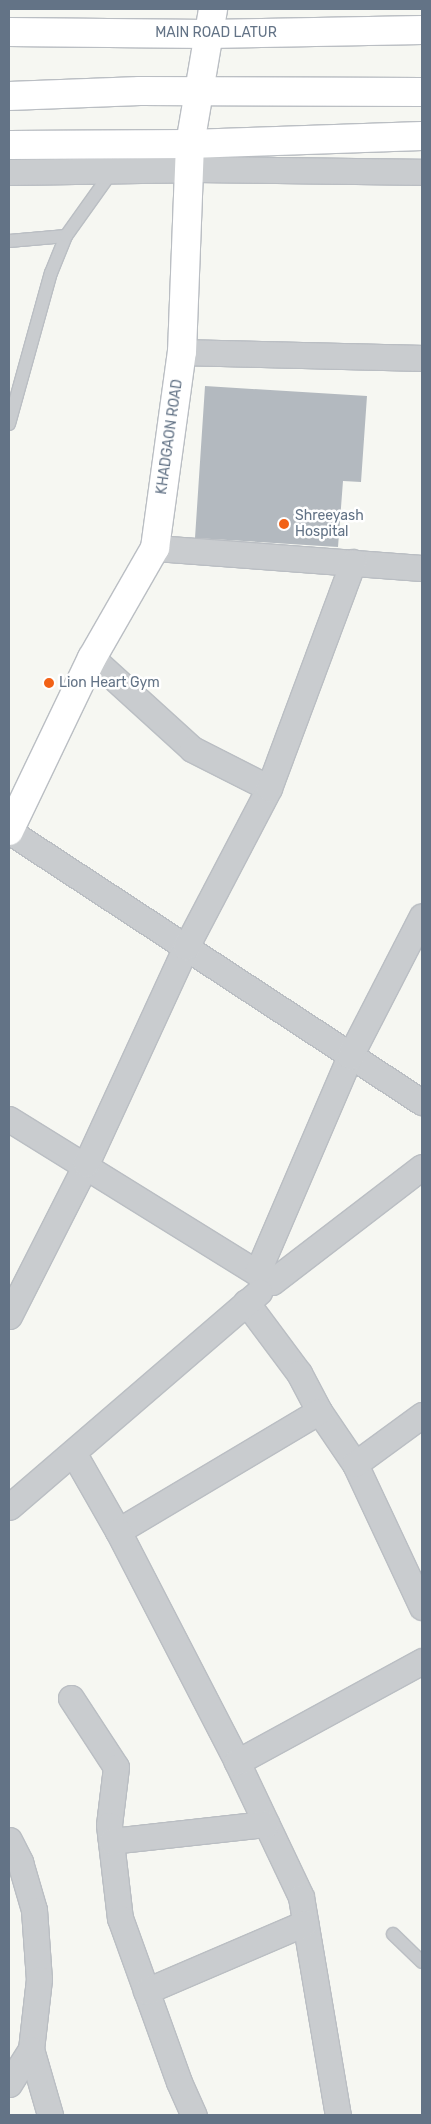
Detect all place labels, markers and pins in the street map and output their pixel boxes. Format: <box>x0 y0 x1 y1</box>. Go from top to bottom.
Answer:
place label: Shreeyash Hospital <box>295 508 364 540</box>
marker: Shreeyash Hospital <box>277 517 291 531</box>
place label: Lion Heart Gym <box>59 675 160 691</box>
marker: Lion Heart Gym <box>43 677 55 689</box>

